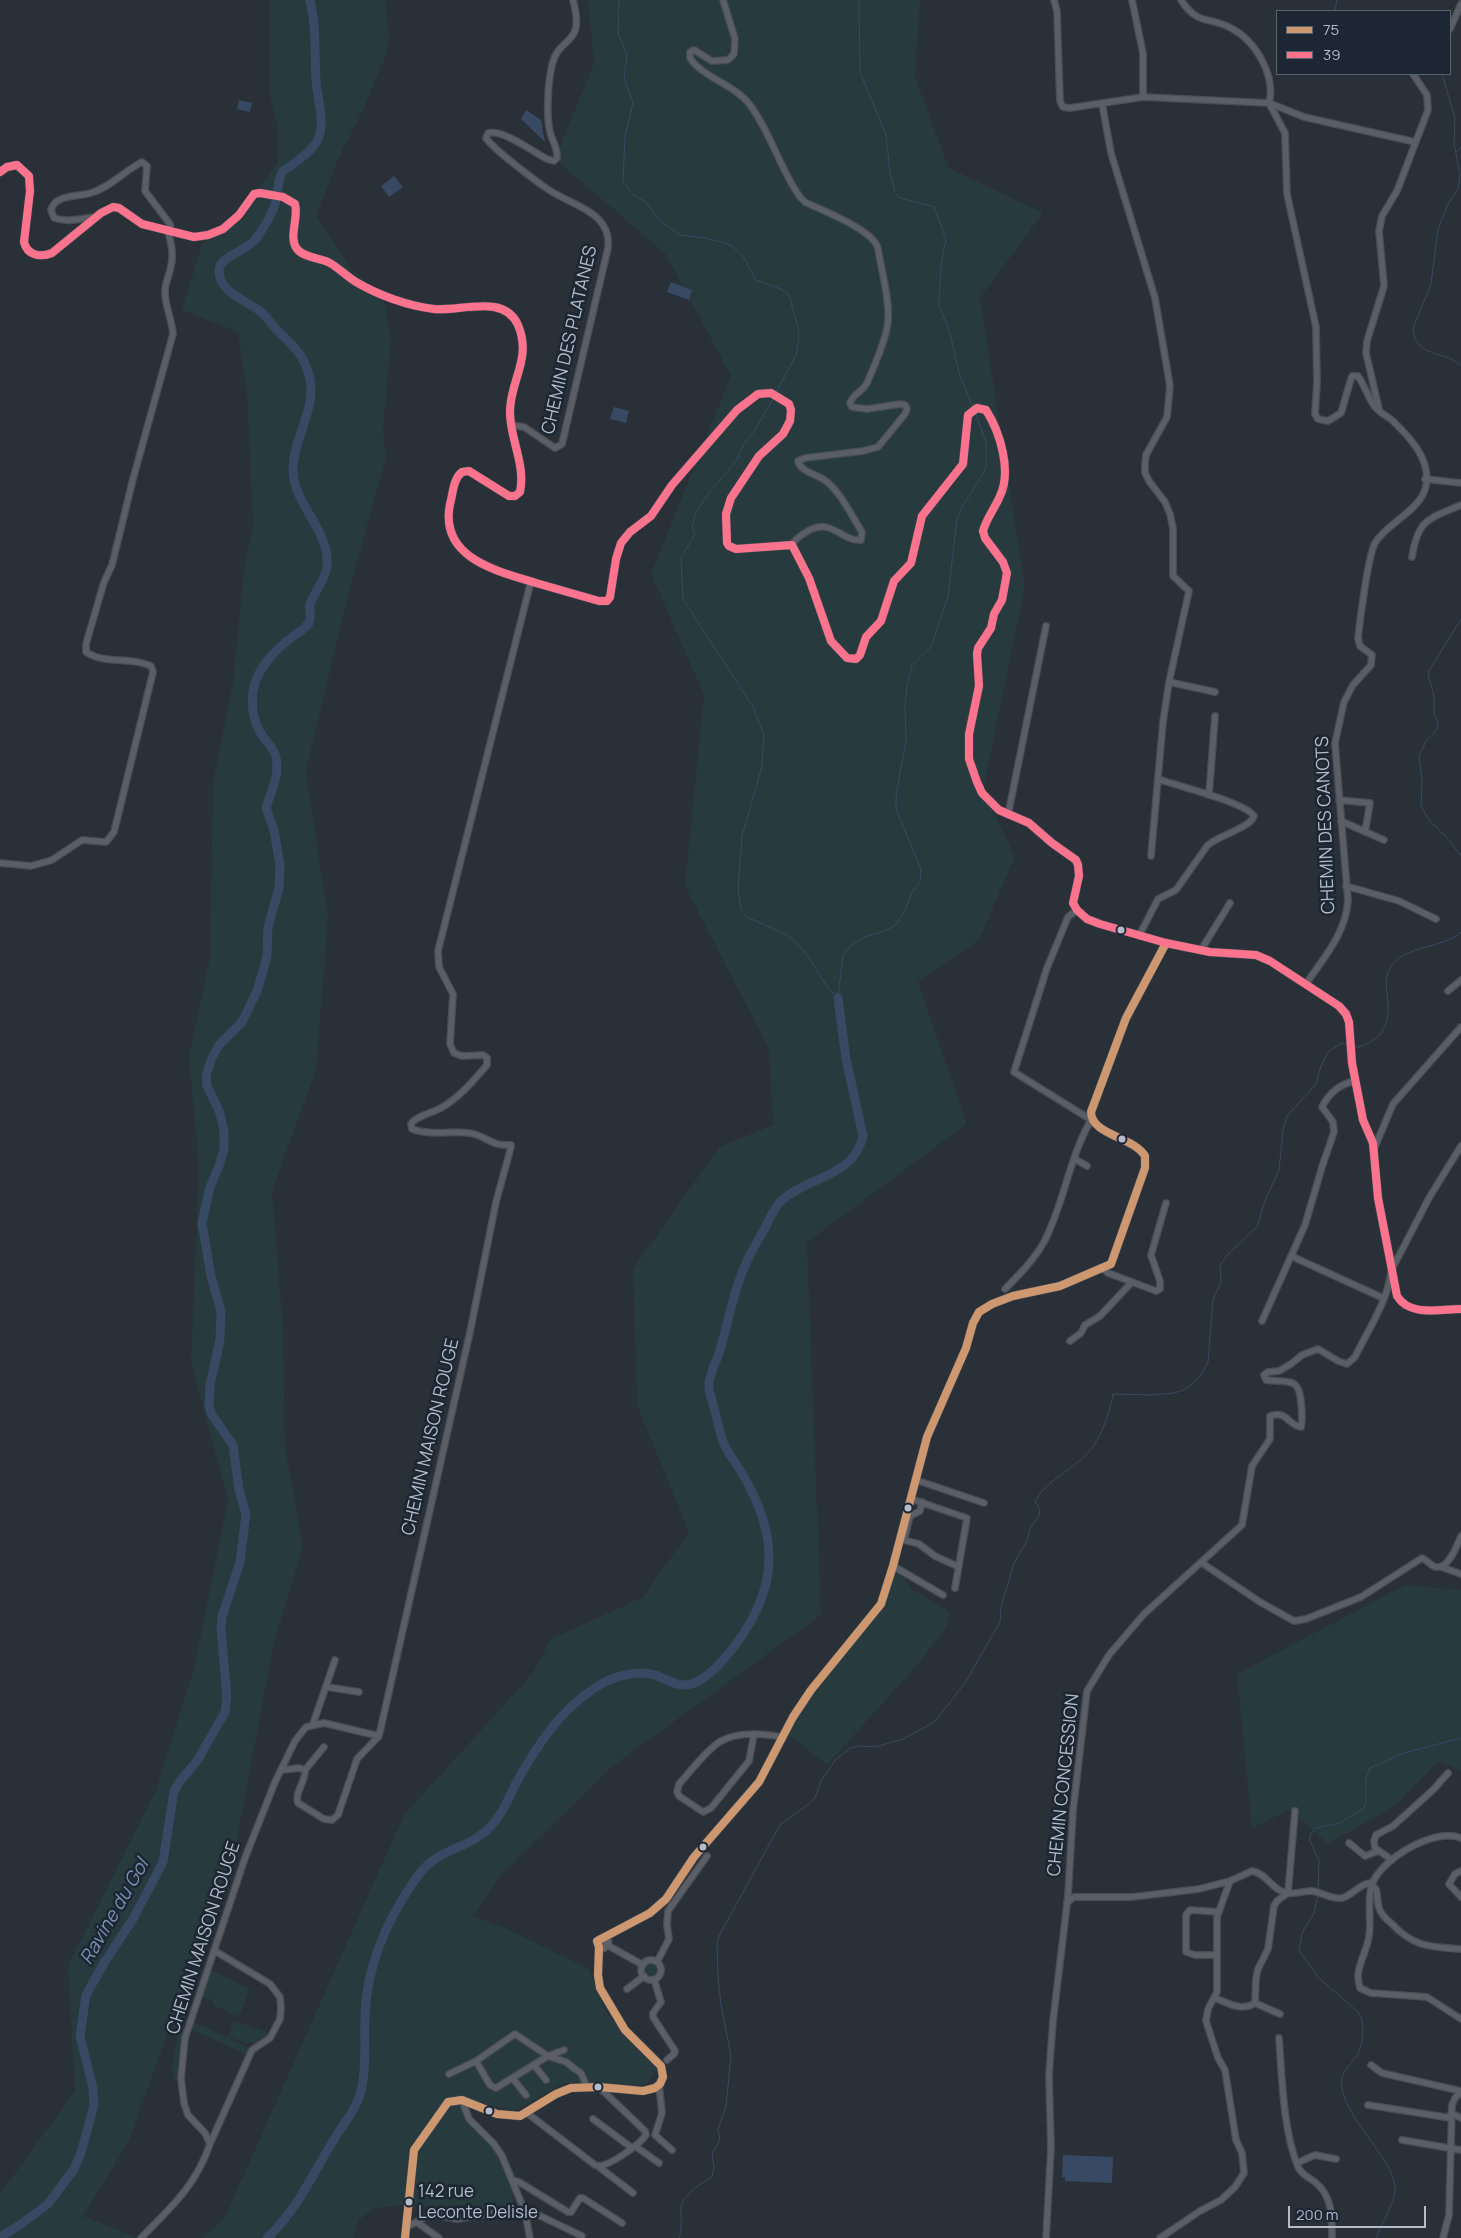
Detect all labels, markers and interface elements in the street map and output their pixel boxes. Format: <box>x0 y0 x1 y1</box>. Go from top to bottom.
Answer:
legend <box>1276 10 1451 75</box>
text: 75 <box>1323 19 1339 40</box>
text: 39 <box>1323 44 1341 65</box>
street label: CHEMIN DES PLATANES <box>538 244 602 436</box>
street label: CHEMIN DES CANOTS <box>1312 736 1340 914</box>
unlabelled marker <box>1116 925 1126 935</box>
unlabelled marker <box>1117 1134 1127 1144</box>
street label: CHEMIN MAISON ROUGE <box>398 1336 464 1538</box>
unlabelled marker <box>903 1503 913 1513</box>
street label: CHEMIN CONCESSION <box>1044 1693 1084 1877</box>
street label: CHEMIN MAISON ROUGE <box>163 1839 245 2037</box>
unlabelled marker <box>698 1842 708 1852</box>
water label: Ravine du Gol <box>76 1855 154 1969</box>
unlabelled marker <box>593 2082 603 2092</box>
unlabelled marker <box>484 2106 494 2116</box>
place label: 142 rue Leconte Delisle <box>418 2182 538 2222</box>
scale bar <box>1291 2196 1428 2228</box>
marker: 142 rue Leconte Delisle <box>404 2197 414 2207</box>
text: 200 m <box>1296 2204 1339 2225</box>

